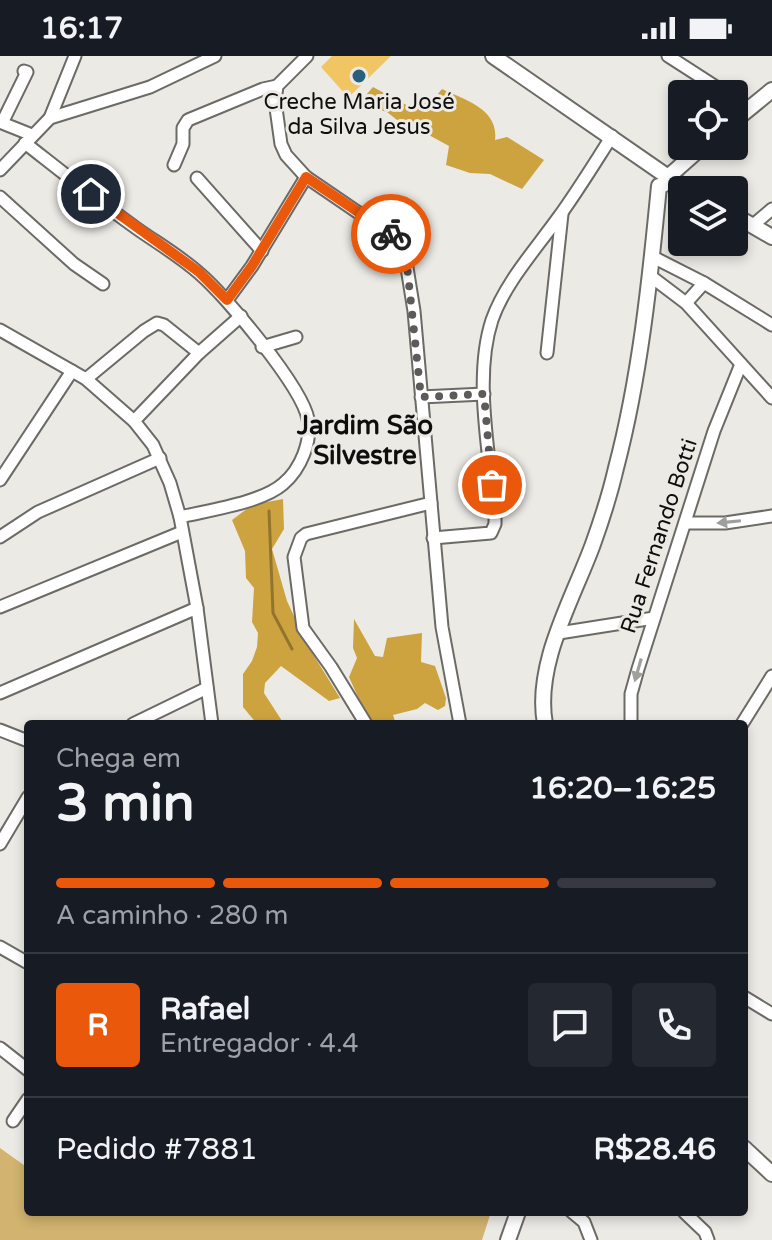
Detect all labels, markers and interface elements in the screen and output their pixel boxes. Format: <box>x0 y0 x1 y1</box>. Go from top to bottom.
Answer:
text: 16:17 <box>40 10 123 47</box>
marker: Creche Maria José da Silva Jesus <box>350 67 368 85</box>
map controls <box>668 80 748 256</box>
button: locate <box>668 80 748 160</box>
place label: Creche Maria José da Silva Jesus <box>263 89 455 140</box>
pin <box>57 160 125 228</box>
icon: home <box>69 172 113 216</box>
button: layers <box>668 176 748 256</box>
courier <box>351 194 431 274</box>
icon: bike <box>369 212 413 256</box>
district label: Jardim São Silvestre <box>296 410 433 471</box>
street label: Rua Fernando Botti <box>615 435 703 637</box>
pin <box>458 451 526 519</box>
icon: bag <box>470 463 514 507</box>
one-way arrow <box>716 516 741 529</box>
one-way arrow <box>631 659 644 683</box>
text: Chega em <box>56 743 181 774</box>
text: 16:20–16:25 <box>529 770 716 807</box>
text: 3 min <box>56 772 195 835</box>
text: A caminho · 280 m <box>56 900 288 931</box>
button: chat <box>528 983 612 1067</box>
button: phone <box>632 983 716 1067</box>
text: Rafael <box>160 991 250 1028</box>
text: R <box>87 1007 109 1044</box>
text: Entregador · 4.4 <box>160 1028 359 1059</box>
text: Pedido #7881 <box>56 1131 258 1168</box>
text: R$28.46 <box>594 1131 716 1168</box>

